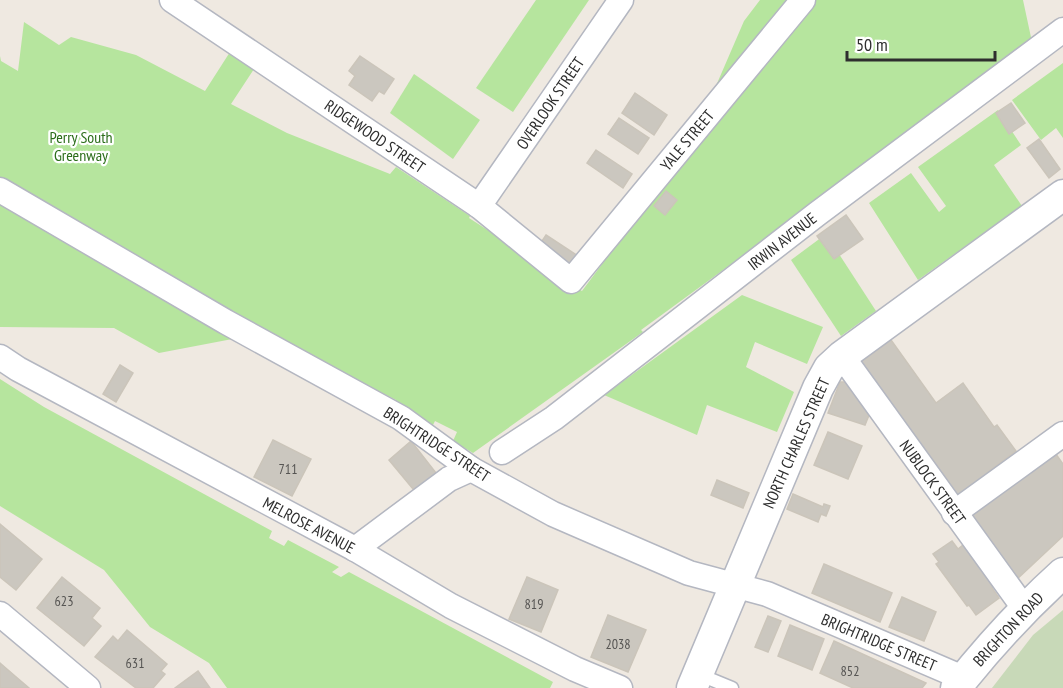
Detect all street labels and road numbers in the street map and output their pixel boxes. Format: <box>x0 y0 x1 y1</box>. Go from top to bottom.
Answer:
street label: OVERLOOK STREET <box>512 53 588 153</box>
street label: RIDGEWOOD STREET <box>321 95 429 177</box>
street label: YALE STREET <box>656 105 718 175</box>
street label: IRWIN AVENUE <box>744 208 821 274</box>
street label: NORTH CHARLES STREET <box>758 375 834 511</box>
street label: BRIGHTRIDGE STREET <box>380 402 494 486</box>
street label: NUBLOCK STREET <box>896 436 970 528</box>
street label: MELROSE AVENUE <box>260 492 359 558</box>
street label: BRIGHTON ROAD <box>968 588 1048 670</box>
street label: BRIGHTRIDGE STREET <box>818 609 940 675</box>

